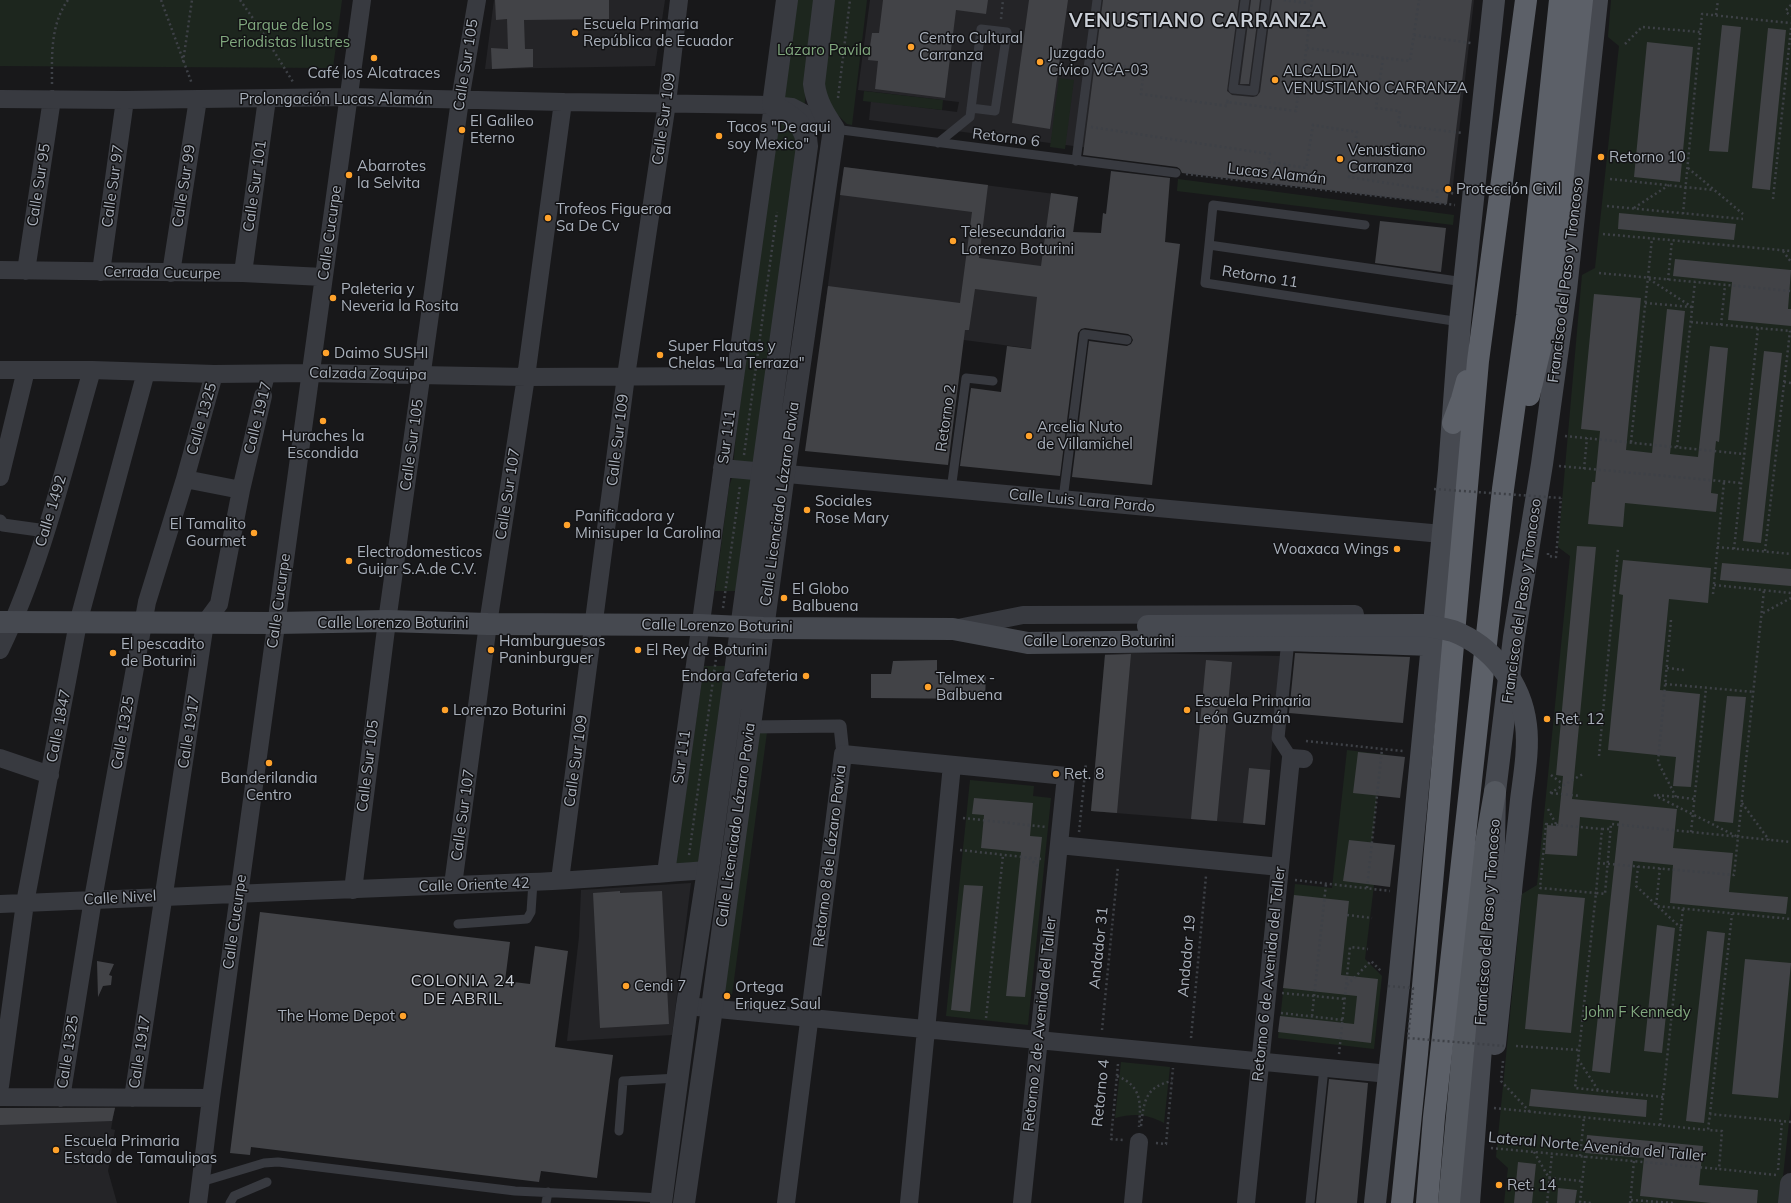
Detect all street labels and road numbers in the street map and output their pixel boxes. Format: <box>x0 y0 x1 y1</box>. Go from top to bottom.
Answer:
street label: Calle Sur 105 <box>450 18 482 112</box>
street label: Calle Sur 109 <box>649 72 679 166</box>
street label: Prolongación Lucas Alamán <box>239 90 433 108</box>
street label: Retorno 6 <box>971 125 1041 151</box>
street label: Calle Sur 101 <box>240 139 270 233</box>
street label: Calle Sur 95 <box>24 142 54 228</box>
street label: Calle Sur 97 <box>98 143 128 229</box>
street label: Calle Sur 99 <box>169 143 199 229</box>
street label: Lucas Alamán <box>1227 160 1327 188</box>
street label: Francisco del Paso y Troncoso <box>1544 176 1588 384</box>
street label: Calle Cucurpe <box>314 184 346 282</box>
street label: Retorno 11 <box>1221 262 1299 292</box>
street label: Cerrada Cucurpe <box>103 263 221 283</box>
street label: Calzada Zoquipa <box>309 364 427 384</box>
street label: Calle 1917 <box>240 380 276 456</box>
street label: Calle 1325 <box>183 381 221 457</box>
street label: Retorno 2 <box>932 383 960 453</box>
street label: Calle Sur 109 <box>603 393 633 487</box>
street label: Calle Sur 105 <box>397 398 427 492</box>
street label: Calle Licenciado Lázaro Pavia <box>757 401 803 607</box>
street label: Sur 111 <box>714 409 740 465</box>
street label: Calle Sur 107 <box>492 447 524 541</box>
street label: Calle 1492 <box>32 473 70 549</box>
street label: Calle Luis Lara Pardo <box>1008 486 1156 516</box>
street label: Francisco del Paso y Troncoso <box>1499 497 1545 705</box>
street label: Calle Cucurpe <box>263 552 295 650</box>
street label: Calle Lorenzo Boturini <box>317 614 469 632</box>
street label: Calle Lorenzo Boturini <box>641 616 793 636</box>
street label: Calle Lorenzo Boturini <box>1023 632 1175 650</box>
street label: Calle 1847 <box>43 688 75 764</box>
street label: Calle 1917 <box>174 694 204 770</box>
street label: Calle 1325 <box>108 695 138 771</box>
street label: Calle Sur 109 <box>561 714 591 808</box>
street label: Calle Sur 105 <box>353 719 383 813</box>
street label: Calle Licenciado Lázaro Pavia <box>713 722 759 928</box>
street label: Sur 111 <box>669 729 695 785</box>
street label: Retorno 8 de Lázaro Pavia <box>810 764 850 948</box>
street label: Calle Sur 107 <box>448 768 478 862</box>
street label: Francisco del Paso y Troncoso <box>1472 818 1504 1026</box>
street label: Retorno 6 de Avenida del Taller <box>1249 866 1289 1082</box>
street label: Calle Cucurpe <box>219 873 251 971</box>
street label: Calle Oriente 42 <box>418 874 530 896</box>
street label: Calle Nivel <box>83 887 157 909</box>
street label: Andador 31 <box>1086 906 1112 990</box>
street label: Andador 19 <box>1174 914 1200 998</box>
street label: Retorno 2 de Avenida del Taller <box>1020 916 1060 1132</box>
street label: Calle 1325 <box>53 1014 83 1090</box>
street label: Calle 1917 <box>125 1014 155 1090</box>
street label: Retorno 4 <box>1089 1058 1113 1128</box>
street label: Lateral Norte Avenida del Taller <box>1487 1129 1707 1165</box>

